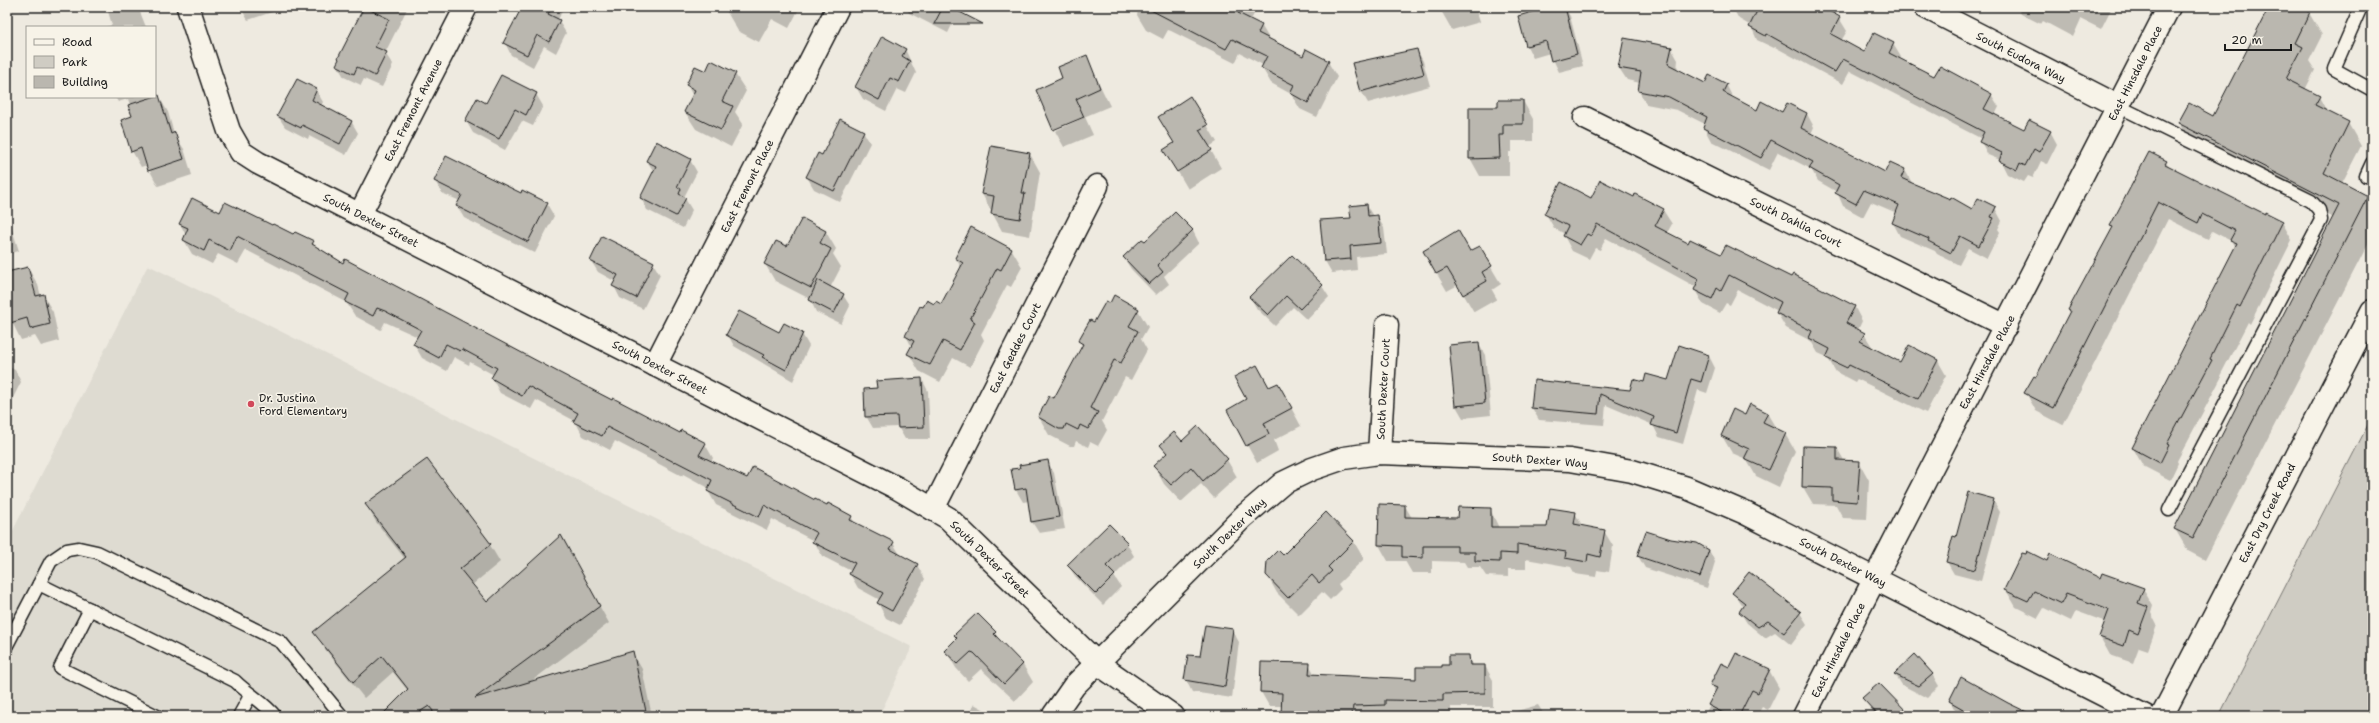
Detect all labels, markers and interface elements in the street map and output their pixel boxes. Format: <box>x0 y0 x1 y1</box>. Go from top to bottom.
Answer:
street label: East Hinsdale Place <box>2105 23 2166 123</box>
legend <box>26 26 156 98</box>
scale bar <box>2225 26 2291 52</box>
street label: South Eudora Way <box>1973 28 2068 86</box>
text: 20 m <box>2231 32 2262 48</box>
text: Road <box>62 34 93 50</box>
text: Park <box>62 54 88 70</box>
street label: East Fremont Avenue <box>381 56 446 164</box>
text: Building <box>62 74 108 90</box>
street label: East Fremont Place <box>717 137 777 235</box>
street label: South Dexter Street <box>321 190 421 251</box>
street label: South Dahlia Court <box>1747 194 1844 251</box>
street label: East Geddes Court <box>986 300 1045 396</box>
street label: East Hinsdale Place <box>1956 312 2019 412</box>
street label: South Dexter Street <box>610 337 710 398</box>
street label: South Dexter Court <box>1373 338 1394 440</box>
place label: Dr. Justina Ford Elementary <box>259 391 347 419</box>
marker: Dr. Justina Ford Elementary <box>246 399 256 409</box>
street label: South Dexter Way <box>1492 450 1588 471</box>
street label: East Dry Creek Road <box>2236 461 2299 566</box>
street label: South Dexter Way <box>1190 495 1269 572</box>
street label: South Dexter Street <box>947 517 1033 601</box>
street label: South Dexter Way <box>1797 534 1889 591</box>
street label: East Hinsdale Place <box>1808 600 1869 700</box>

